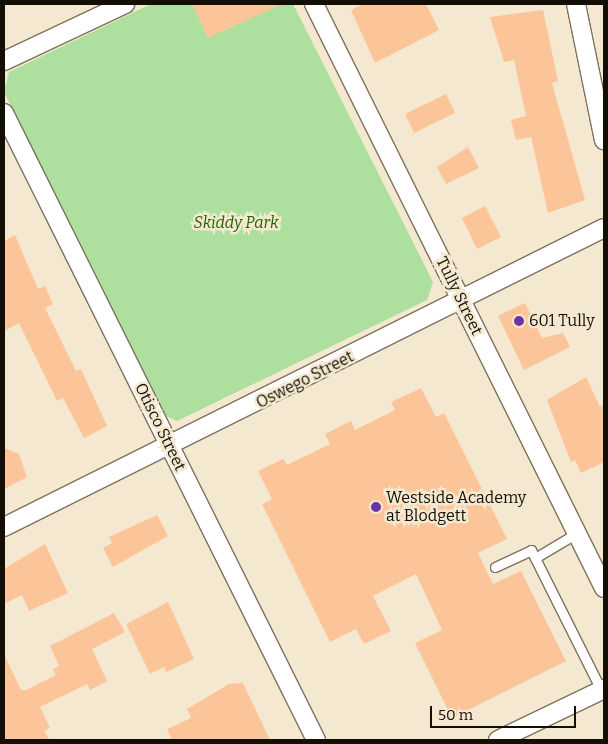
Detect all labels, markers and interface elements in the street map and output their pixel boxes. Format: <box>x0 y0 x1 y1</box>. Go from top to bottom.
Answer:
park label: Skiddy Park <box>193 213 279 233</box>
street label: Tully Street <box>432 254 486 338</box>
place label: 601 Tully <box>529 311 595 331</box>
marker: 601 Tully <box>513 315 525 327</box>
street label: Oswego Street <box>253 347 357 413</box>
street label: Otisco Street <box>130 380 190 474</box>
place label: Westside Academy at Blodgett <box>386 488 526 526</box>
marker: Westside Academy at Blodgett <box>370 501 382 513</box>
scale bar <box>433 696 579 728</box>
text: 50 m <box>438 706 473 724</box>

